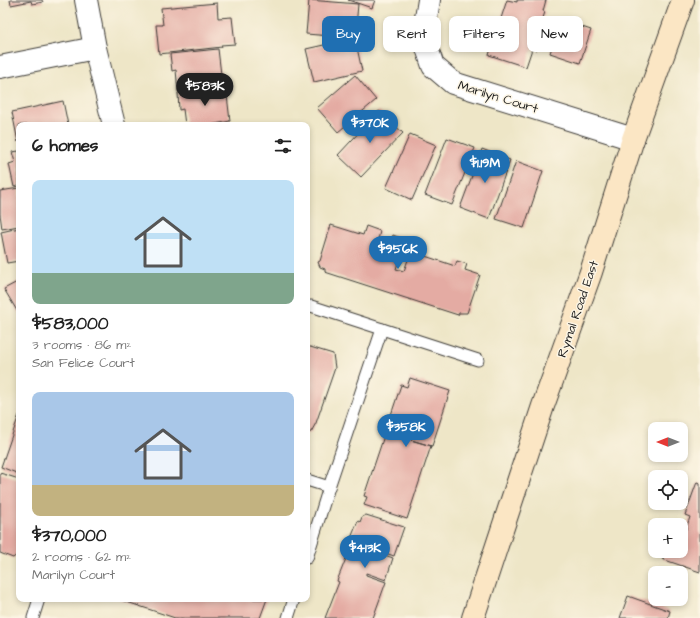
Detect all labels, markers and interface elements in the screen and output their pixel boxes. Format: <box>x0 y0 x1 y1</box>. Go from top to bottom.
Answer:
chip: Buy <box>322 16 375 52</box>
chip: Rent <box>383 16 441 52</box>
chip: Filters <box>449 16 519 52</box>
chip: New <box>527 16 583 52</box>
pin: $583K <box>177 73 233 107</box>
street label: Marilyn Court <box>455 76 541 119</box>
text: $583K <box>185 77 225 95</box>
pin: $370K <box>342 110 398 144</box>
text: $370K <box>351 114 389 132</box>
text: 6 homes <box>32 134 98 158</box>
icon: filters <box>272 135 294 157</box>
pin: $1.19M <box>452 150 518 184</box>
text: $1.19M <box>470 154 500 172</box>
icon: home <box>127 206 199 278</box>
pin: $956K <box>370 236 426 270</box>
text: $956K <box>378 240 418 258</box>
street label: Rymal Road East <box>553 257 604 360</box>
text: $583,000 <box>32 312 108 336</box>
text: 3 rooms · 86 m² <box>32 336 131 354</box>
text: San Felice Court <box>32 354 135 372</box>
pin: $358K <box>378 414 434 448</box>
icon: home <box>127 418 199 490</box>
text: $358K <box>386 418 426 436</box>
north arrow <box>648 422 688 462</box>
map controls <box>648 422 688 606</box>
button: locate <box>648 470 688 510</box>
button: + <box>648 518 688 558</box>
text: $370,000 <box>32 524 107 548</box>
pin: $413K <box>337 535 393 569</box>
text: $413K <box>349 539 381 557</box>
text: 2 rooms · 62 m² <box>32 548 131 566</box>
text: Marilyn Court <box>32 566 115 584</box>
button: − <box>648 566 688 606</box>

